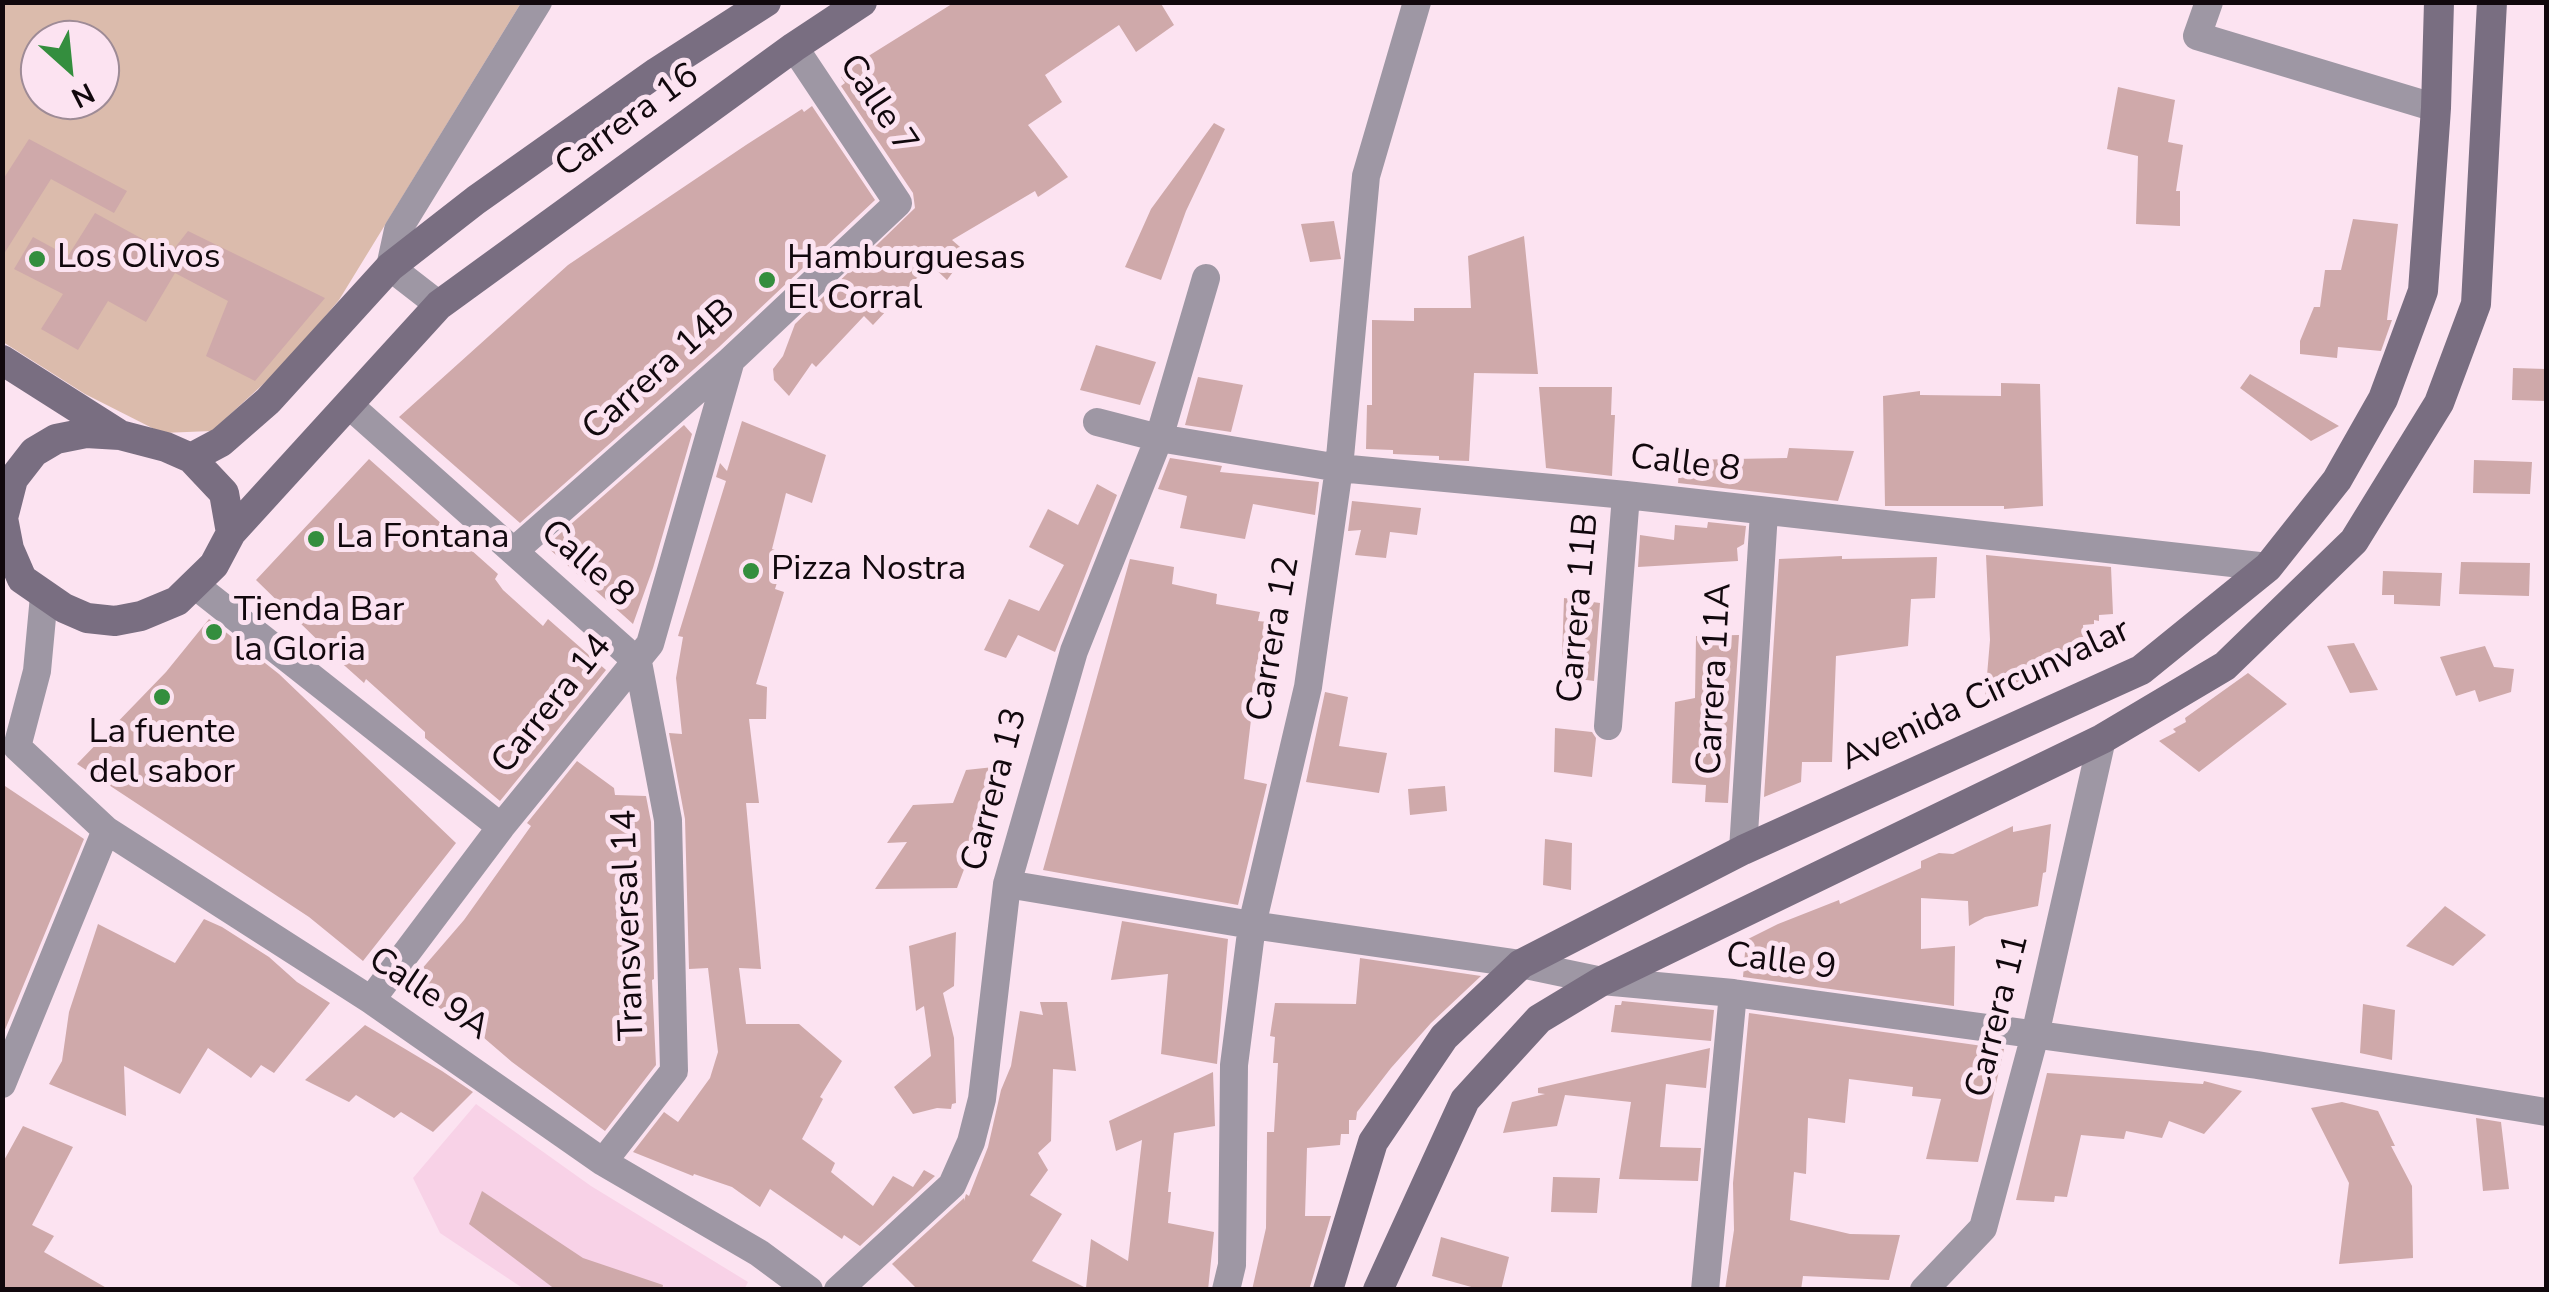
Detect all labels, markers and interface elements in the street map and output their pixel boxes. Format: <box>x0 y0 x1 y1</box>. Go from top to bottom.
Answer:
north arrow <box>20 20 120 120</box>
street label: Calle 7 <box>829 47 925 163</box>
street label: Carrera 16 <box>548 56 708 188</box>
text: N <box>65 73 101 117</box>
place label: Los Olivos <box>57 238 221 280</box>
place label: Hamburguesas El Corral <box>787 239 1025 321</box>
marker: Los Olivos <box>26 248 48 270</box>
marker: Hamburguesas El Corral <box>756 269 778 291</box>
street label: Carrera 14B <box>575 292 745 450</box>
street label: Calle 8 <box>1628 437 1742 493</box>
street label: Carrera 11B <box>1551 511 1609 705</box>
street label: Calle 8 <box>531 512 641 618</box>
place label: La Fontana <box>336 518 510 560</box>
marker: La Fontana <box>305 528 327 550</box>
place label: Pizza Nostra <box>771 550 966 592</box>
street label: Carrera 12 <box>1240 553 1310 725</box>
marker: Pizza Nostra <box>740 560 762 582</box>
street label: Carrera 11A <box>1690 582 1742 776</box>
place label: Tienda Bar la Gloria <box>234 591 404 673</box>
street label: Avenida Circunvalar <box>1835 611 2137 781</box>
marker: Tienda Bar la Gloria <box>203 621 225 643</box>
street label: Carrera 14 <box>484 627 622 783</box>
marker: La fuente del sabor <box>151 686 173 708</box>
street label: Carrera 13 <box>954 704 1038 876</box>
place label: La fuente del sabor <box>88 713 236 795</box>
street label: Transversal 14 <box>605 809 655 1041</box>
street label: Carrera 11 <box>1958 930 2040 1102</box>
street label: Calle 9 <box>1724 935 1838 991</box>
street label: Calle 9A <box>360 940 496 1050</box>

